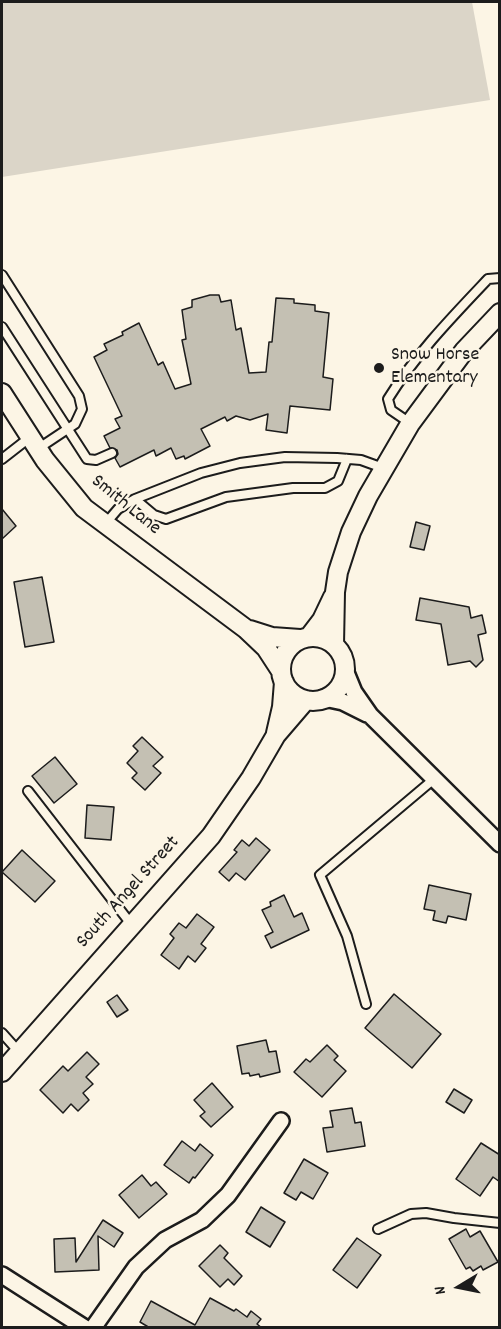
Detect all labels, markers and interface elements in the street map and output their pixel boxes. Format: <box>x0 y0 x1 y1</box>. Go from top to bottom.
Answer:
place label: Snow Horse Elementary <box>391 344 479 391</box>
marker: Snow Horse Elementary <box>372 361 386 375</box>
street label: Smith Lane <box>85 471 165 541</box>
street label: South Angel Street <box>72 832 186 954</box>
north arrow <box>429 1257 489 1317</box>
text: N <box>429 1284 453 1296</box>

